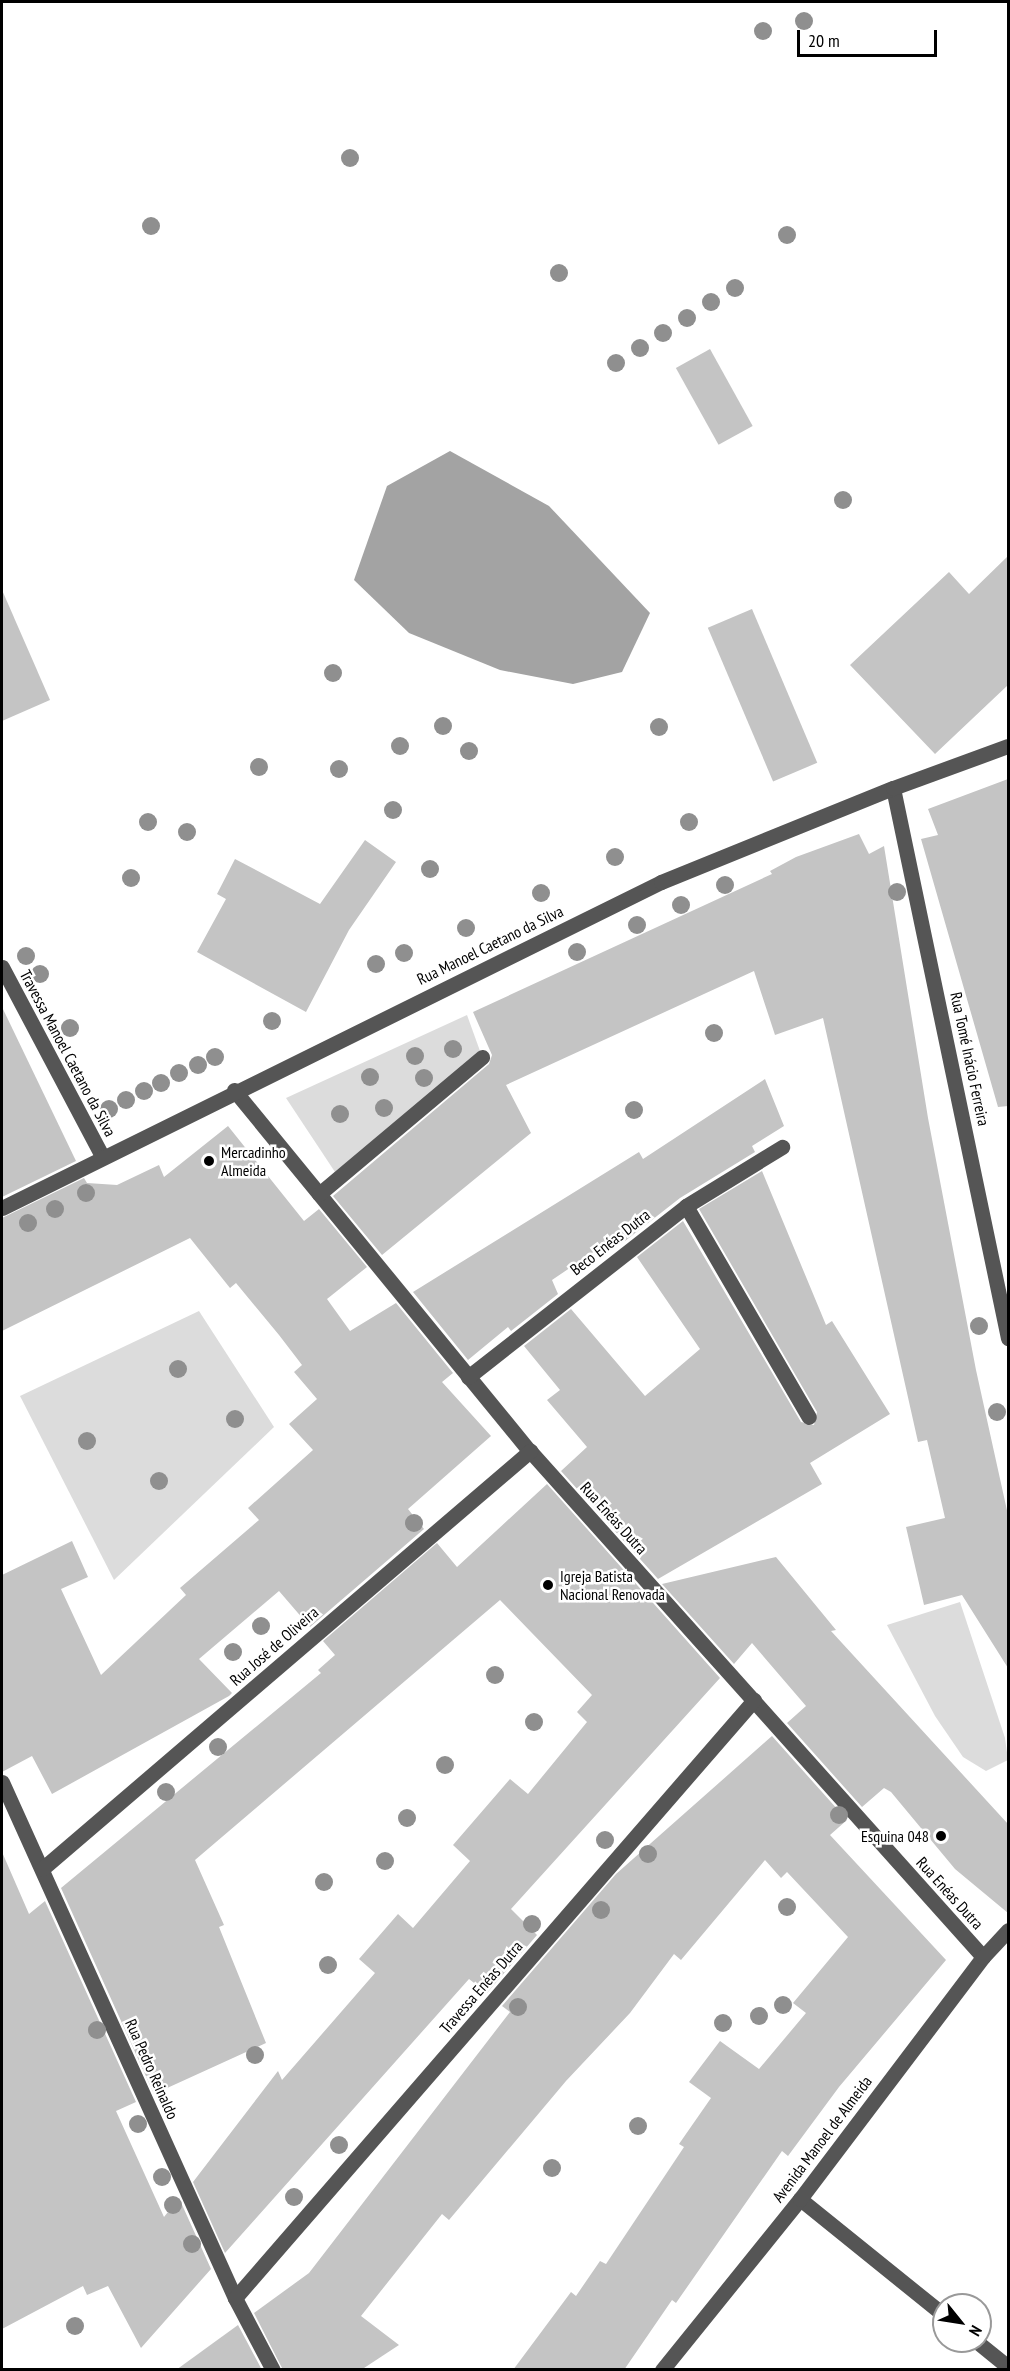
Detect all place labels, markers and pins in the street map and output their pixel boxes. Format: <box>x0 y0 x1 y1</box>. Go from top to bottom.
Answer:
place label: Mercadinho Almeida <box>221 1142 286 1180</box>
marker: Mercadinho Almeida <box>202 1154 216 1168</box>
place label: Igreja Batista Nacional Renovada <box>560 1566 665 1604</box>
marker: Igreja Batista Nacional Renovada <box>541 1578 555 1592</box>
place label: Esquina 048 <box>861 1826 929 1846</box>
marker: Esquina 048 <box>934 1829 948 1843</box>

